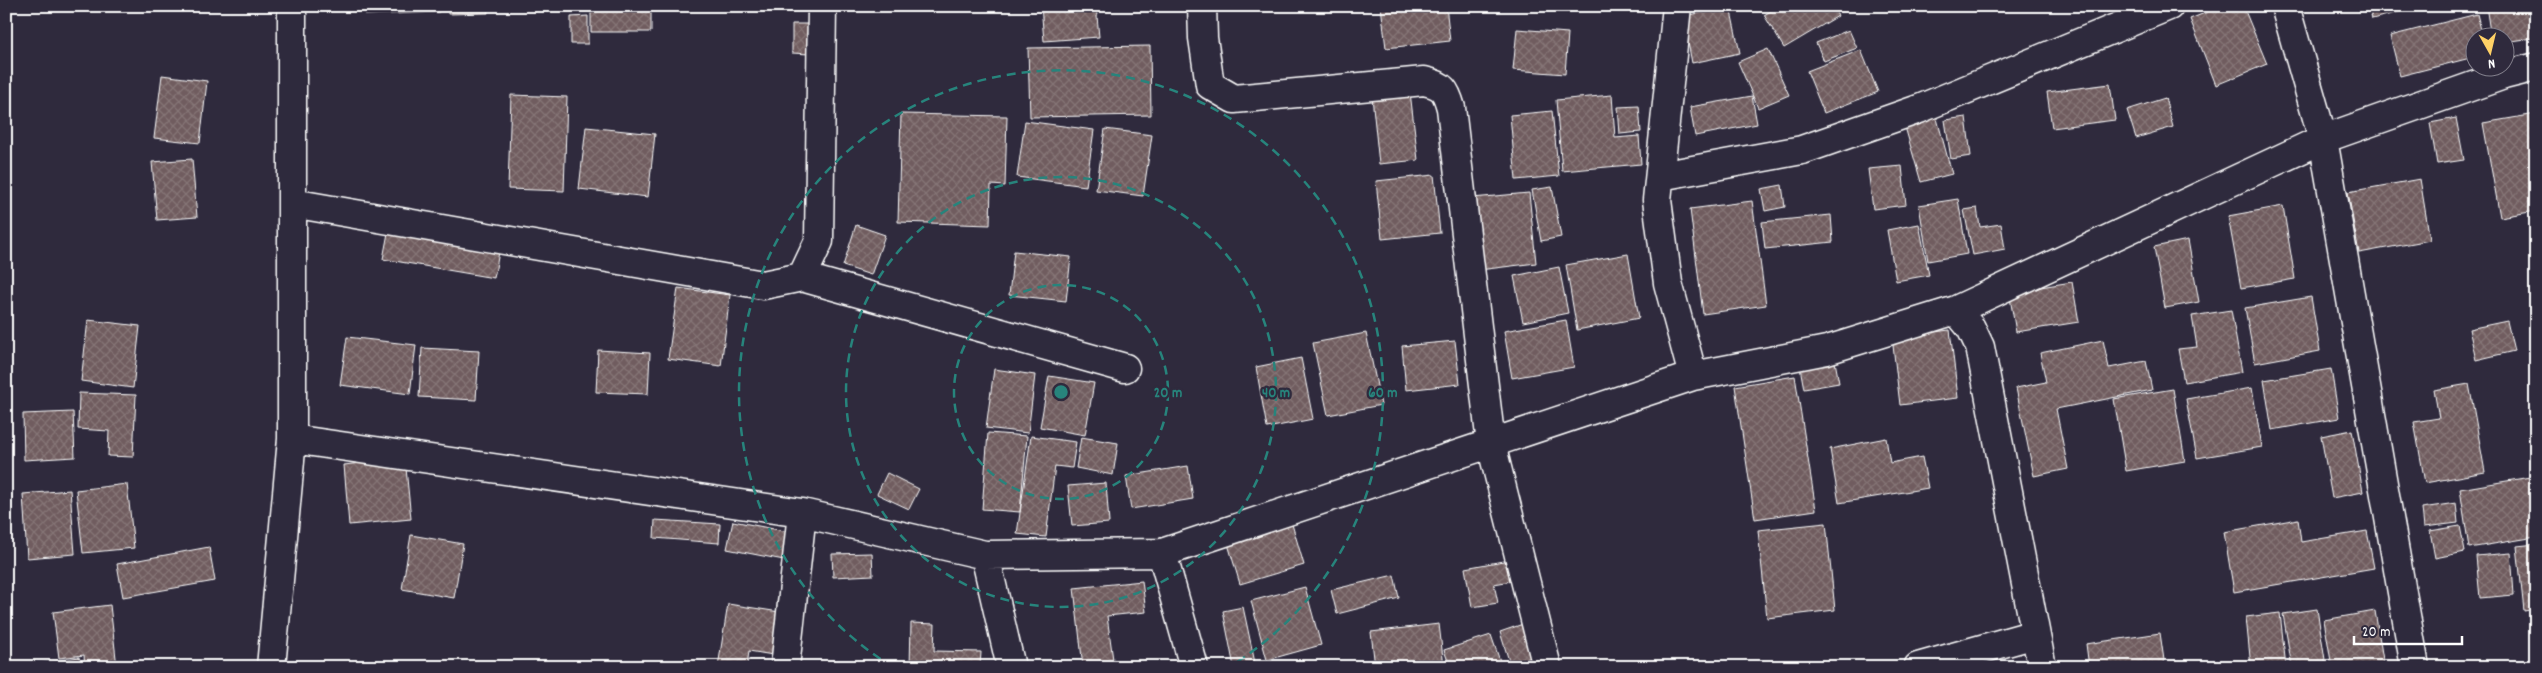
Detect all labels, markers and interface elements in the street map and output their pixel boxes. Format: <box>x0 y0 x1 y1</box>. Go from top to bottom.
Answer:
north arrow <box>2464 28 2514 78</box>
text: N <box>2487 53 2496 73</box>
centre of rings <box>1052 383 1070 401</box>
text: 20 m <box>1154 383 1182 405</box>
text: 40 m <box>1262 383 1290 405</box>
text: 60 m <box>1368 383 1398 405</box>
scale bar <box>2354 613 2462 645</box>
text: 20 m <box>2362 622 2390 644</box>

